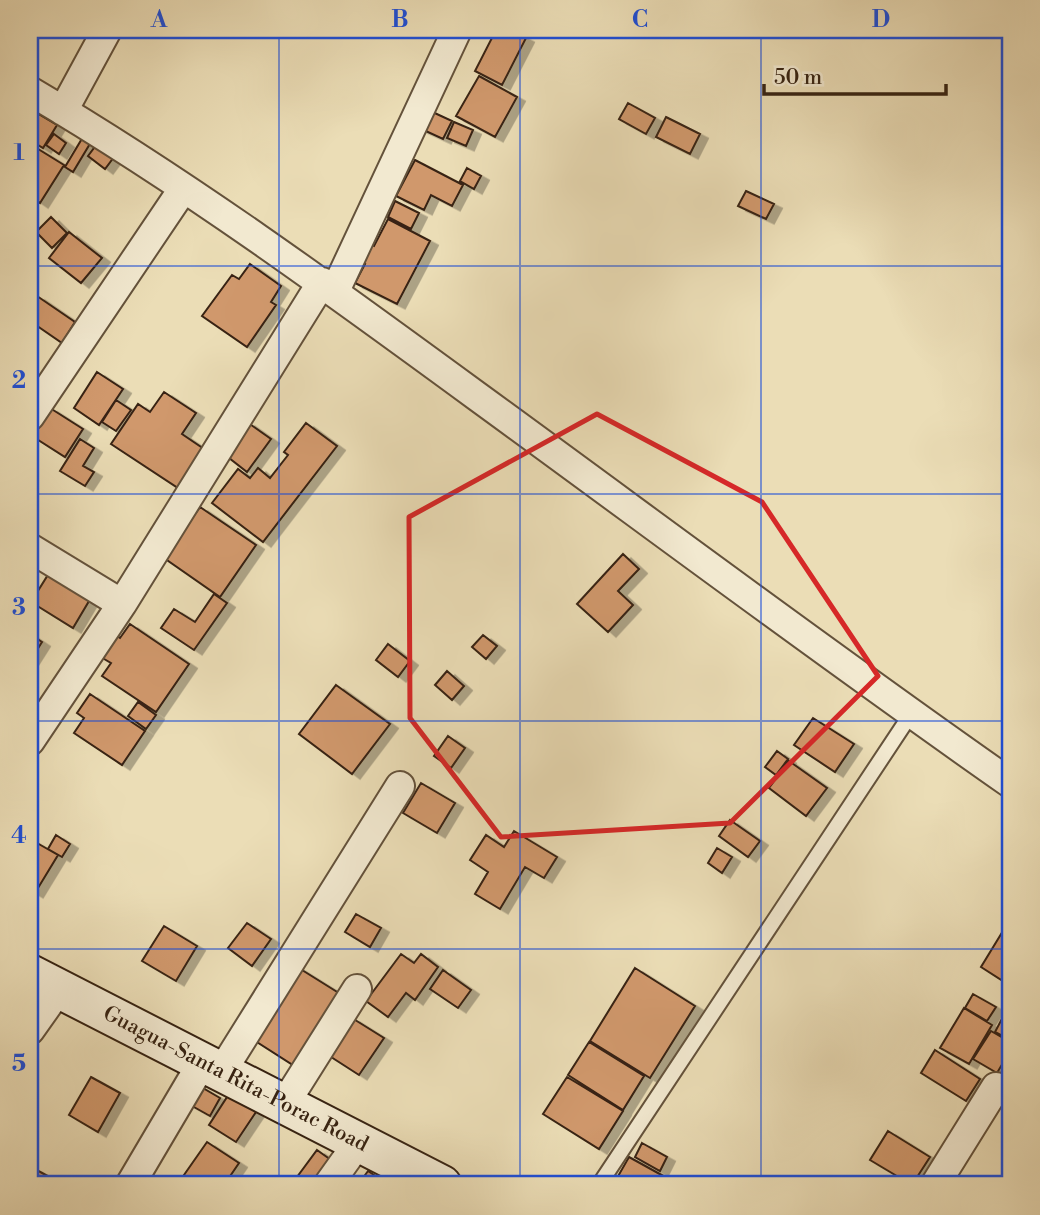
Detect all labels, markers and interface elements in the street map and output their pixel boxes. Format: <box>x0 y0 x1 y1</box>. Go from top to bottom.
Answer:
text: A <box>150 6 168 34</box>
text: B <box>391 6 409 34</box>
text: C <box>632 6 648 34</box>
text: D <box>872 6 890 34</box>
scale bar <box>764 52 946 96</box>
text: 50 m <box>774 65 822 91</box>
text: 1 <box>13 139 25 167</box>
text: 2 <box>12 367 26 395</box>
text: 3 <box>12 594 26 622</box>
text: 4 <box>11 822 27 850</box>
street label: Guagua-Santa Rita-Porac Road <box>99 1001 373 1158</box>
text: 5 <box>12 1050 26 1078</box>

